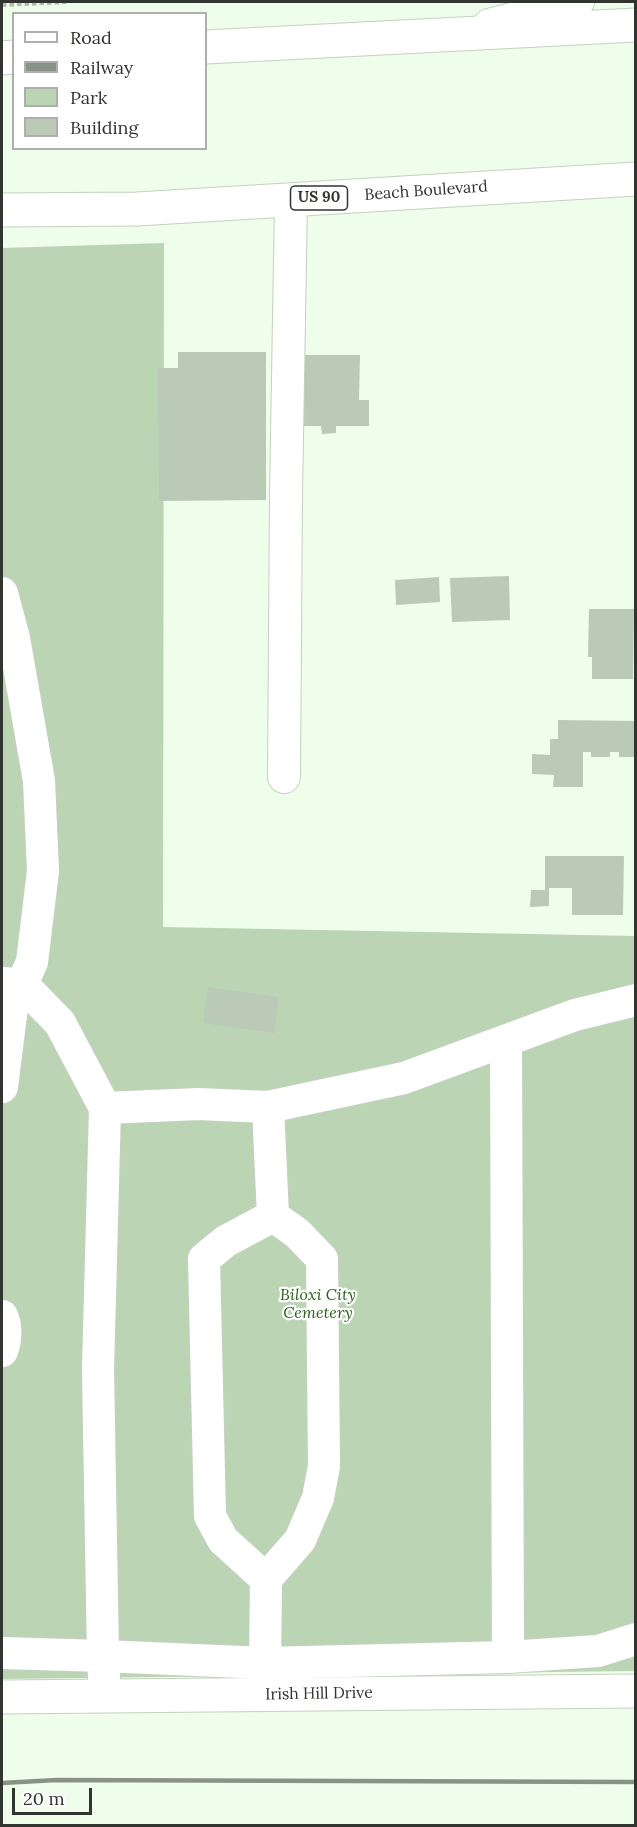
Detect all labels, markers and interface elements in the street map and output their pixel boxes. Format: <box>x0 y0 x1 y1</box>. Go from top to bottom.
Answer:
legend <box>12 12 207 150</box>
text: Road <box>70 26 112 49</box>
text: Railway <box>70 56 133 79</box>
text: Park <box>70 86 107 109</box>
text: Building <box>70 116 138 139</box>
street label: Beach Boulevard <box>364 177 488 205</box>
road number: US 90 <box>290 186 348 210</box>
park label: Biloxi City Cemetery <box>280 1285 356 1323</box>
street label: Irish Hill Drive <box>265 1683 373 1705</box>
scale bar <box>15 1776 94 1814</box>
text: 20 m <box>23 1787 65 1810</box>

